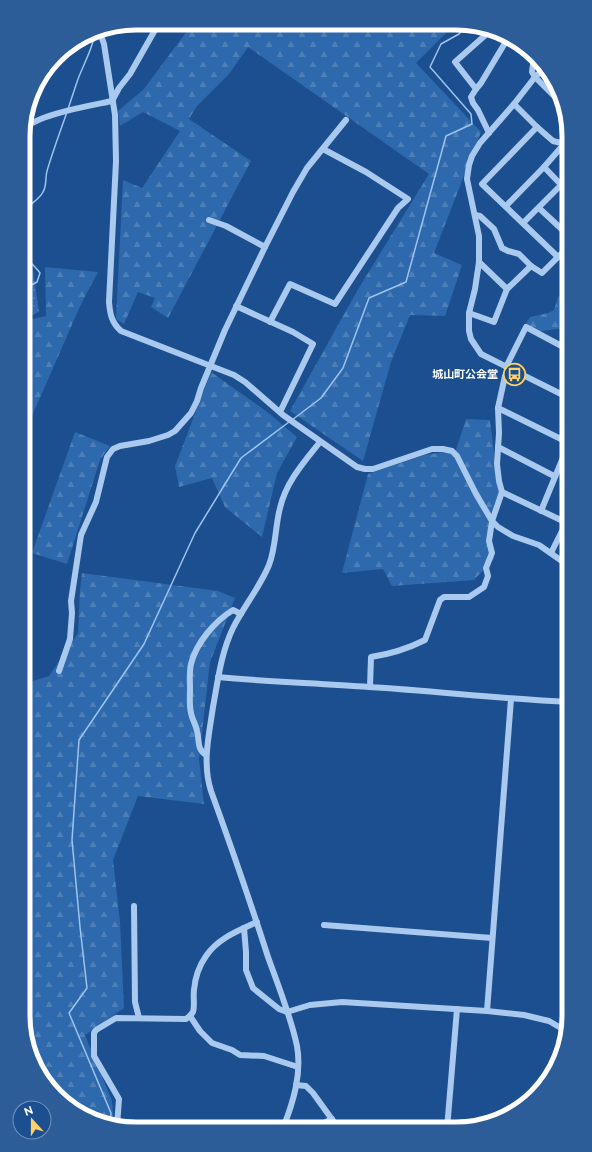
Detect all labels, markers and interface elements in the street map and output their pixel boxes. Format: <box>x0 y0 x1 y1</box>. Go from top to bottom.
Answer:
bus stop icon: 城山町公会堂 <box>501 361 527 387</box>
place label: 城山町公会堂 <box>432 368 498 381</box>
north arrow <box>12 1100 52 1140</box>
text: N <box>22 1104 35 1119</box>

